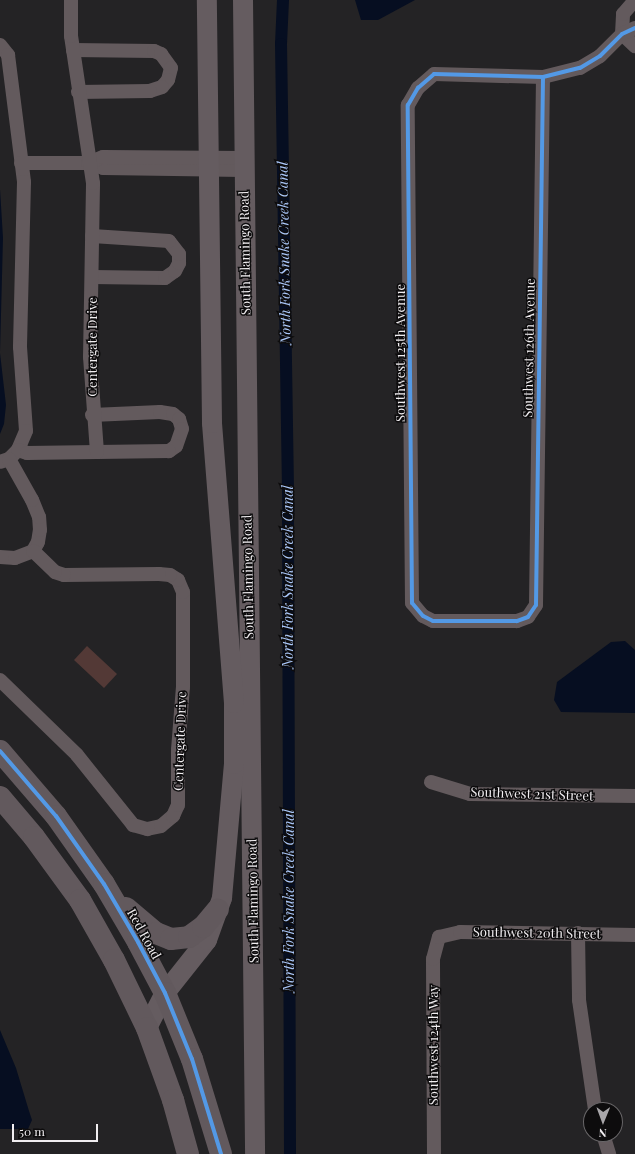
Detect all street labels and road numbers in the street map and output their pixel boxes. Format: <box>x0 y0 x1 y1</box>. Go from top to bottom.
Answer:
street label: South Flamingo Road <box>236 191 254 315</box>
street label: Southwest 126th Avenue <box>520 278 538 418</box>
street label: Southwest 125th Avenue <box>392 284 408 422</box>
street label: Centergate Drive <box>84 297 100 397</box>
street label: South Flamingo Road <box>239 515 257 639</box>
street label: Centergate Drive <box>170 691 190 791</box>
street label: Southwest 21st Street <box>470 784 594 804</box>
street label: South Flamingo Road <box>244 839 262 963</box>
street label: Red Road <box>124 906 164 962</box>
street label: Southwest 20th Street <box>473 924 601 942</box>
street label: Southwest 124th Way <box>425 985 441 1105</box>

